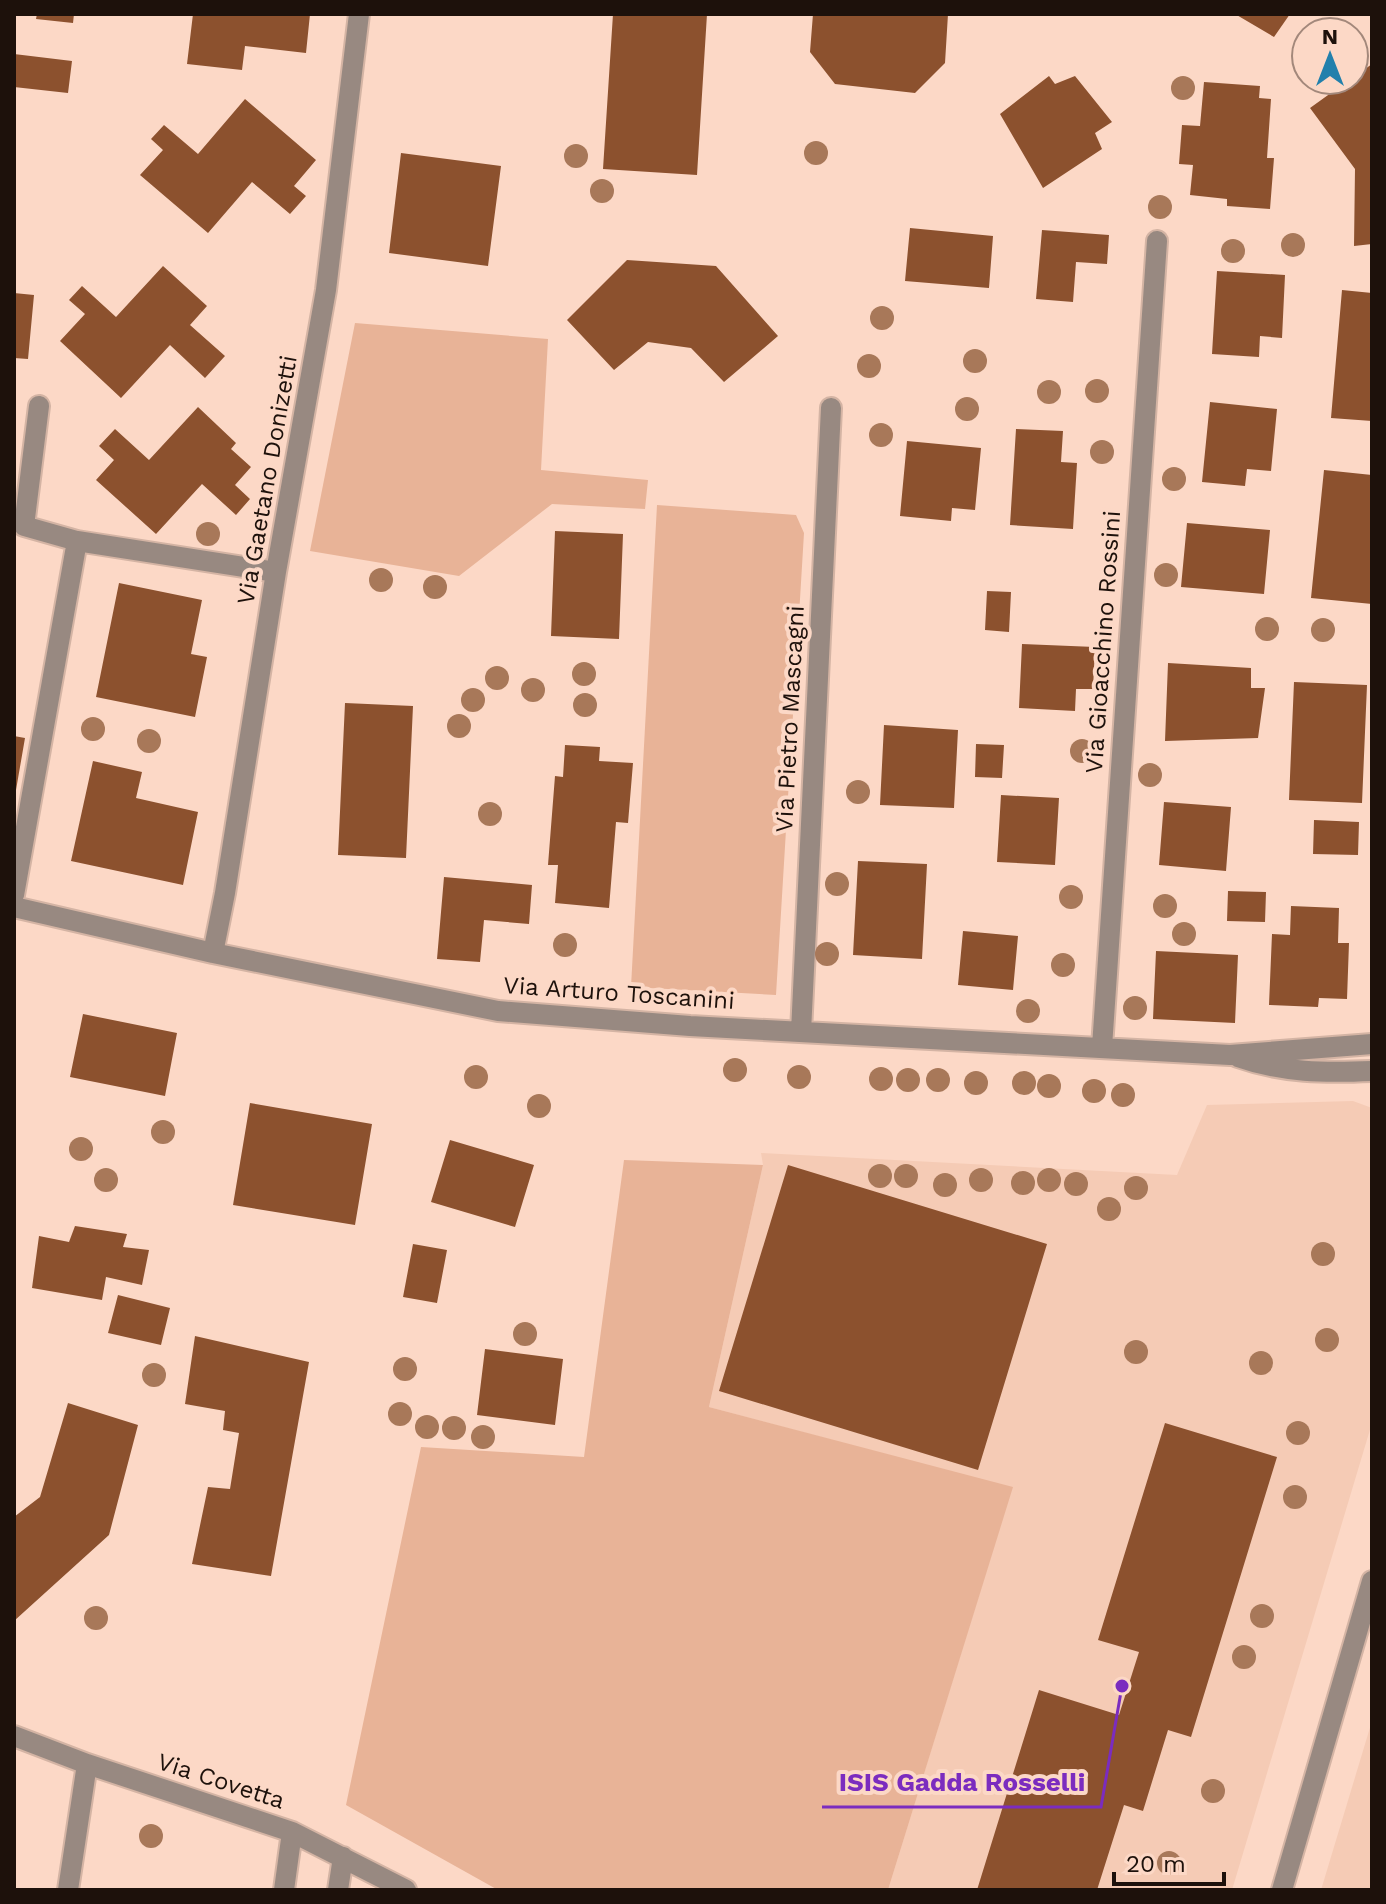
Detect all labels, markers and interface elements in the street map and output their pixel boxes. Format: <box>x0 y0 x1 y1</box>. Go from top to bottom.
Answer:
north arrow <box>1290 16 1370 96</box>
text: N <box>1322 24 1338 49</box>
street label: Via Gaetano Donizetti <box>231 353 303 607</box>
street label: Via Gioacchino Rossini <box>1080 510 1126 774</box>
street label: Via Pietro Mascagni <box>770 605 810 833</box>
street label: Via Arturo Toscanini <box>502 971 736 1015</box>
street label: Via Covetta <box>154 1747 288 1815</box>
callout: ISIS Gadda Rosselli <box>822 1757 1101 1807</box>
text: ISIS Gadda Rosselli <box>839 1767 1085 1797</box>
scale bar <box>1114 1836 1224 1886</box>
text: 20 m <box>1126 1850 1186 1878</box>

